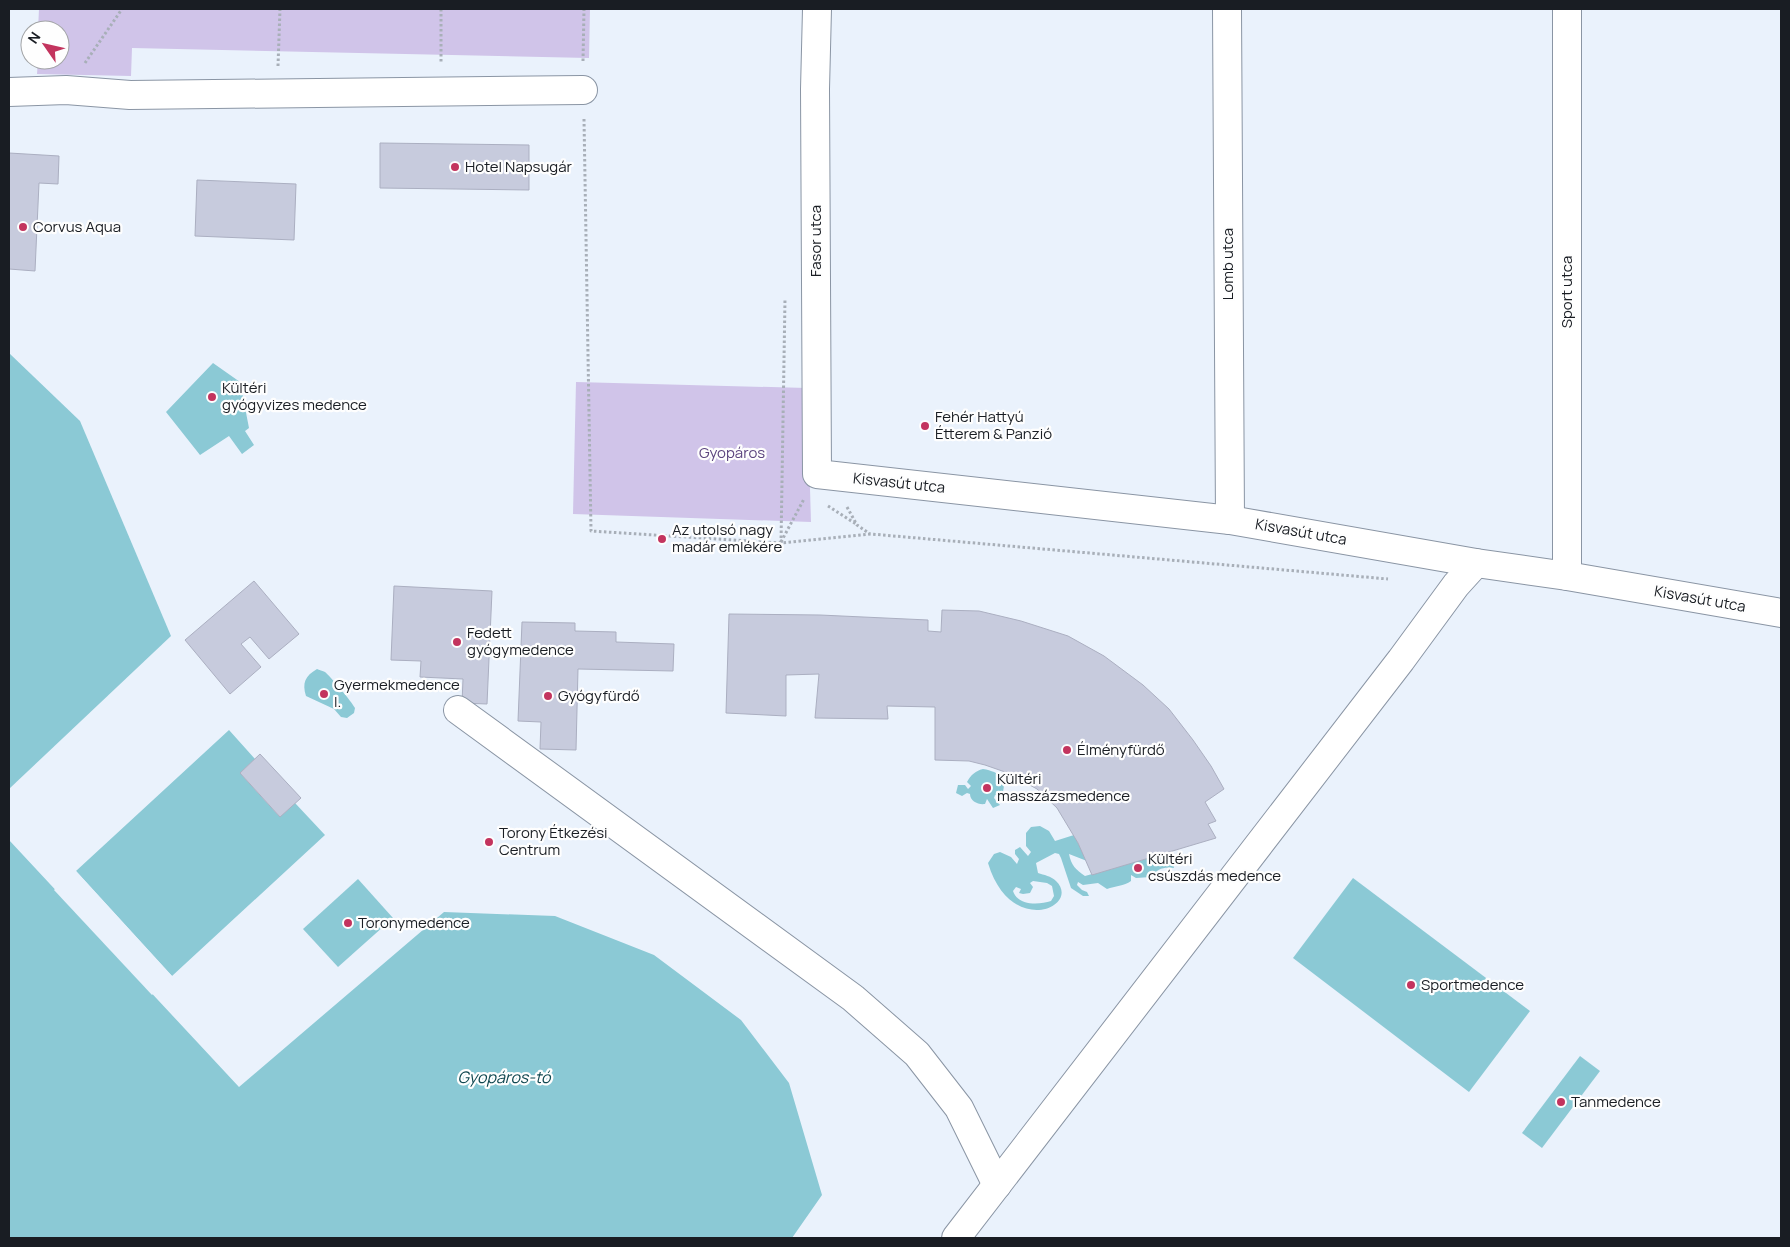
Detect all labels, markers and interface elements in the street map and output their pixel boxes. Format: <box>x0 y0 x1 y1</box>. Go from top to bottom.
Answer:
north arrow <box>20 20 70 70</box>
text: N <box>23 28 44 47</box>
place label: Hotel Napsugár <box>465 156 573 177</box>
marker: Hotel Napsugár <box>449 161 461 173</box>
street label: Fasor utca <box>805 205 826 277</box>
place label: Corvus Aqua <box>33 216 121 237</box>
marker: Corvus Aqua <box>17 221 29 233</box>
street label: Lomb utca <box>1217 228 1238 300</box>
street label: Sport utca <box>1556 256 1577 328</box>
place label: Kültéri gyógyvizes medence <box>222 377 367 415</box>
marker: Kültéri gyógyvizes medence <box>206 391 218 403</box>
place label: Fehér Hattyú Étterem & Panzió <box>935 406 1052 444</box>
marker: Fehér Hattyú Étterem & Panzió <box>919 420 931 432</box>
park label: Gyopáros <box>699 442 765 463</box>
street label: Kisvasút utca <box>852 467 946 498</box>
street label: Kisvasút utca <box>1254 513 1348 550</box>
place label: Az utolsó nagy madár emlékére <box>672 519 782 557</box>
marker: Az utolsó nagy madár emlékére <box>656 533 668 545</box>
street label: Kisvasút utca <box>1653 580 1747 617</box>
place label: Fedett gyógymedence <box>467 622 574 660</box>
marker: Fedett gyógymedence <box>451 636 463 648</box>
place label: Gyermekmedence I. <box>334 674 460 712</box>
place label: Gyógyfürdő <box>558 685 640 706</box>
marker: Gyermekmedence I. <box>318 688 330 700</box>
marker: Gyógyfürdő <box>542 690 554 702</box>
place label: Élményfürdő <box>1077 739 1165 760</box>
marker: Élményfürdő <box>1061 744 1073 756</box>
place label: Kültéri masszázsmedence <box>997 768 1130 806</box>
marker: Kültéri masszázsmedence <box>981 782 993 794</box>
place label: Torony Étkezési Centrum <box>499 822 608 860</box>
marker: Torony Étkezési Centrum <box>483 836 495 848</box>
place label: Kültéri csúszdás medence <box>1148 848 1281 886</box>
marker: Kültéri csúszdás medence <box>1132 862 1144 874</box>
place label: Toronymedence <box>358 912 470 933</box>
marker: Toronymedence <box>342 917 354 929</box>
place label: Sportmedence <box>1421 974 1524 995</box>
marker: Sportmedence <box>1405 979 1417 991</box>
water label: Gyopáros-tó <box>458 1066 552 1088</box>
place label: Tanmedence <box>1571 1091 1661 1112</box>
marker: Tanmedence <box>1555 1096 1567 1108</box>

